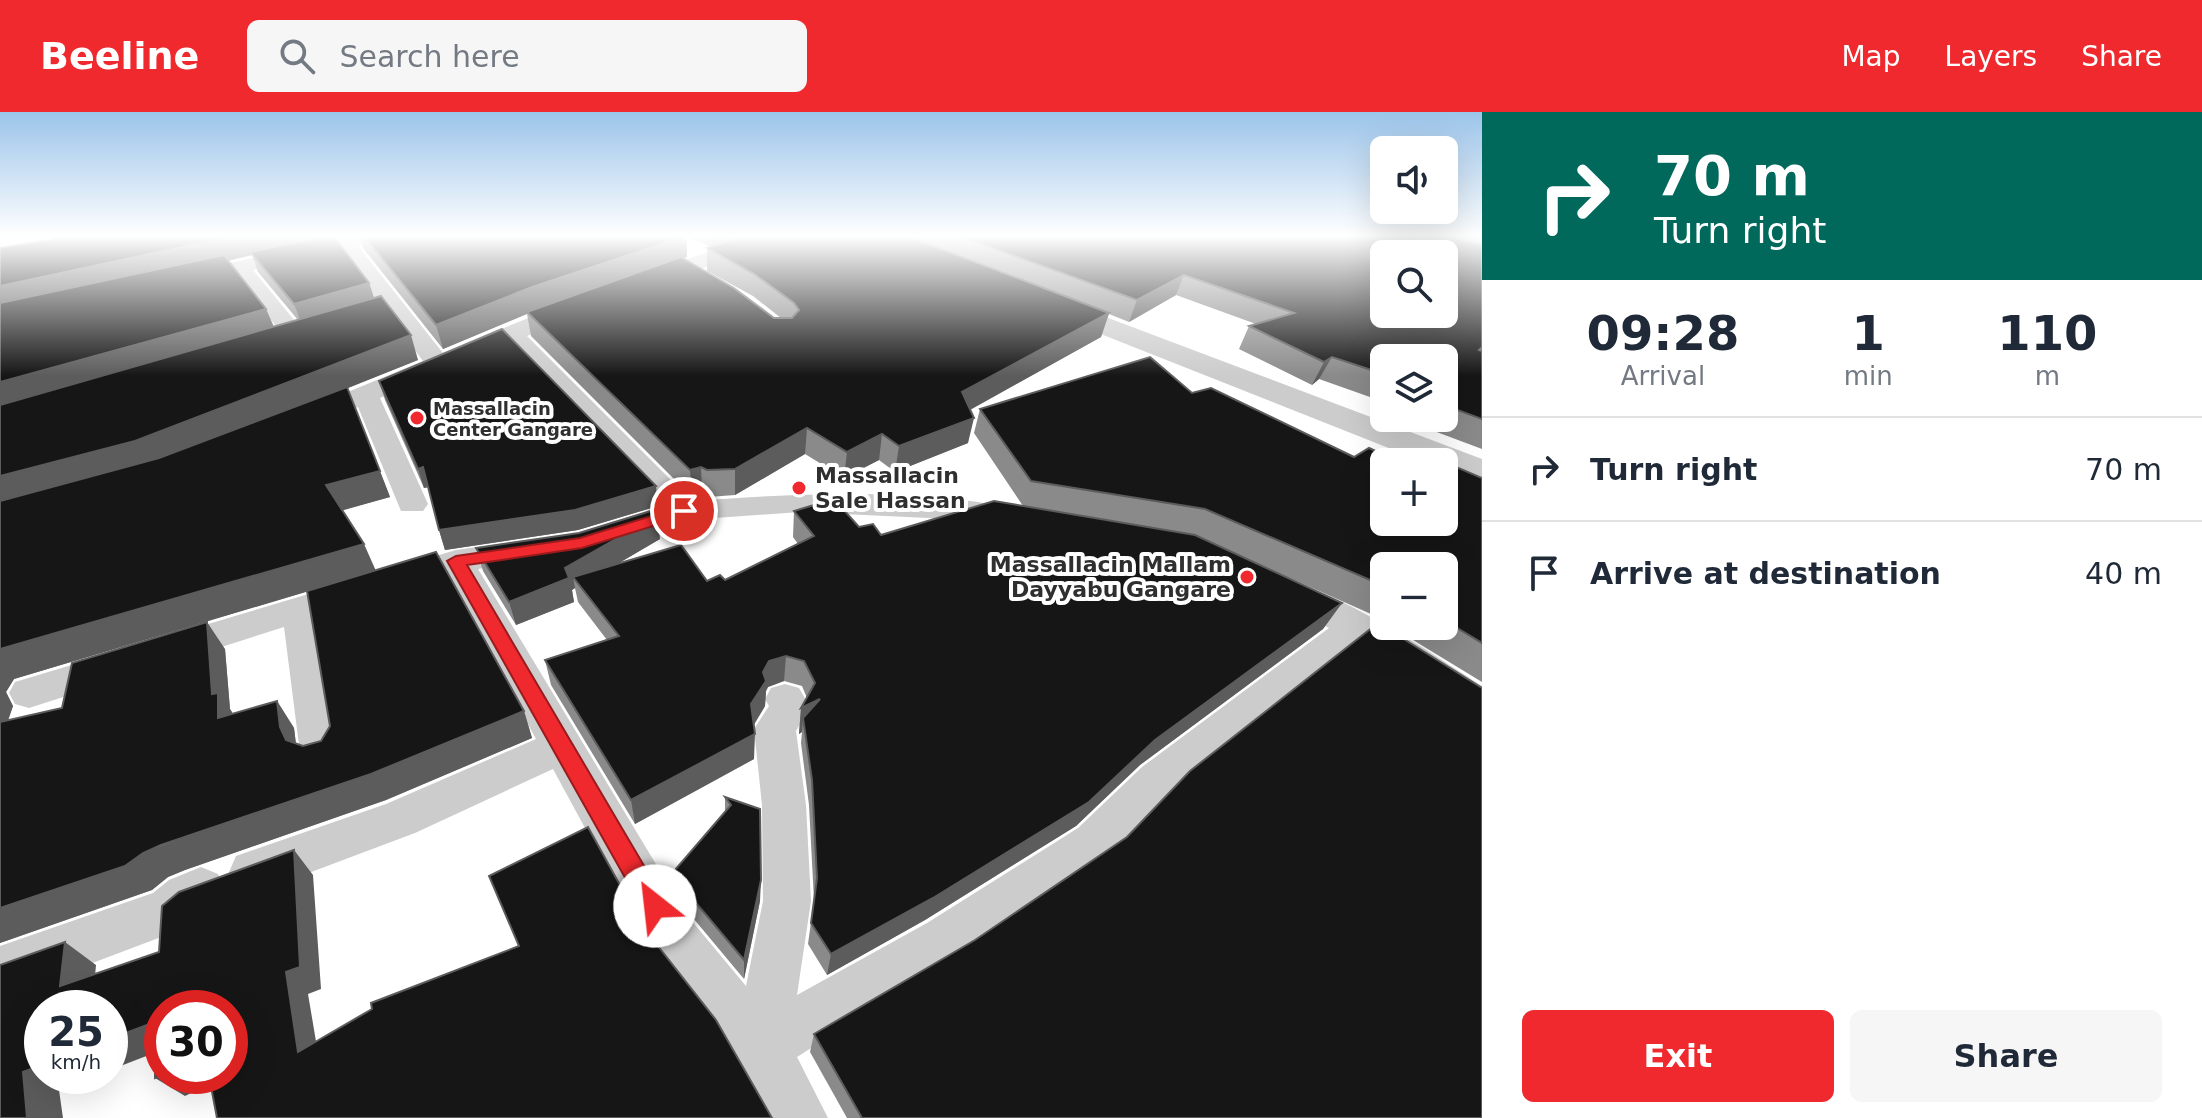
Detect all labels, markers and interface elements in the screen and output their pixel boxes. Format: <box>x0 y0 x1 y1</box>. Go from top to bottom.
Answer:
search box <box>247 20 807 92</box>
text: Beeline <box>40 34 199 78</box>
icon: search <box>275 34 319 78</box>
text: Search here <box>339 39 520 74</box>
text: Map <box>1841 40 1901 73</box>
text: Layers <box>1945 40 2037 73</box>
text: Share <box>2081 40 2162 73</box>
map controls <box>1370 136 1458 640</box>
button: sound <box>1370 136 1458 224</box>
text: 70 m <box>1654 143 1810 208</box>
icon: right <box>1522 144 1626 248</box>
text: Turn right <box>1654 210 1826 251</box>
button: search <box>1370 240 1458 328</box>
text: 09:28 <box>1586 305 1739 361</box>
text: 1 <box>1852 305 1885 361</box>
text: 110 <box>1997 305 2097 361</box>
button: layers <box>1370 344 1458 432</box>
text: Arrival <box>1621 361 1705 391</box>
text: min <box>1844 361 1893 391</box>
text: m <box>2035 361 2060 391</box>
place label: Massallacin Center Gangare <box>433 398 593 440</box>
marker: Massallacin Center Gangare <box>408 409 426 427</box>
icon: right <box>1522 447 1566 491</box>
button: + <box>1370 448 1458 536</box>
text: Turn right <box>1590 452 1757 487</box>
text: 70 m <box>2085 452 2162 487</box>
place label: Massallacin Sale Hassan <box>815 463 966 513</box>
pin <box>650 477 718 545</box>
marker: Massallacin Sale Hassan <box>790 479 808 497</box>
icon: arrive <box>662 489 706 533</box>
icon: arrive <box>1522 551 1566 595</box>
place label: Massallacin Mallam Dayyabu Gangare <box>990 552 1231 602</box>
button: − <box>1370 552 1458 640</box>
text: Arrive at destination <box>1590 556 1941 591</box>
text: 40 m <box>2085 556 2162 591</box>
marker: Massallacin Mallam Dayyabu Gangare <box>1238 568 1256 586</box>
position arrow <box>613 864 697 948</box>
speed limit sign: 30 <box>144 990 248 1094</box>
text: 25 <box>48 1009 104 1055</box>
button: Exit <box>1522 1010 1834 1102</box>
button: Share <box>1850 1010 2162 1102</box>
text: km/h <box>51 1050 101 1074</box>

